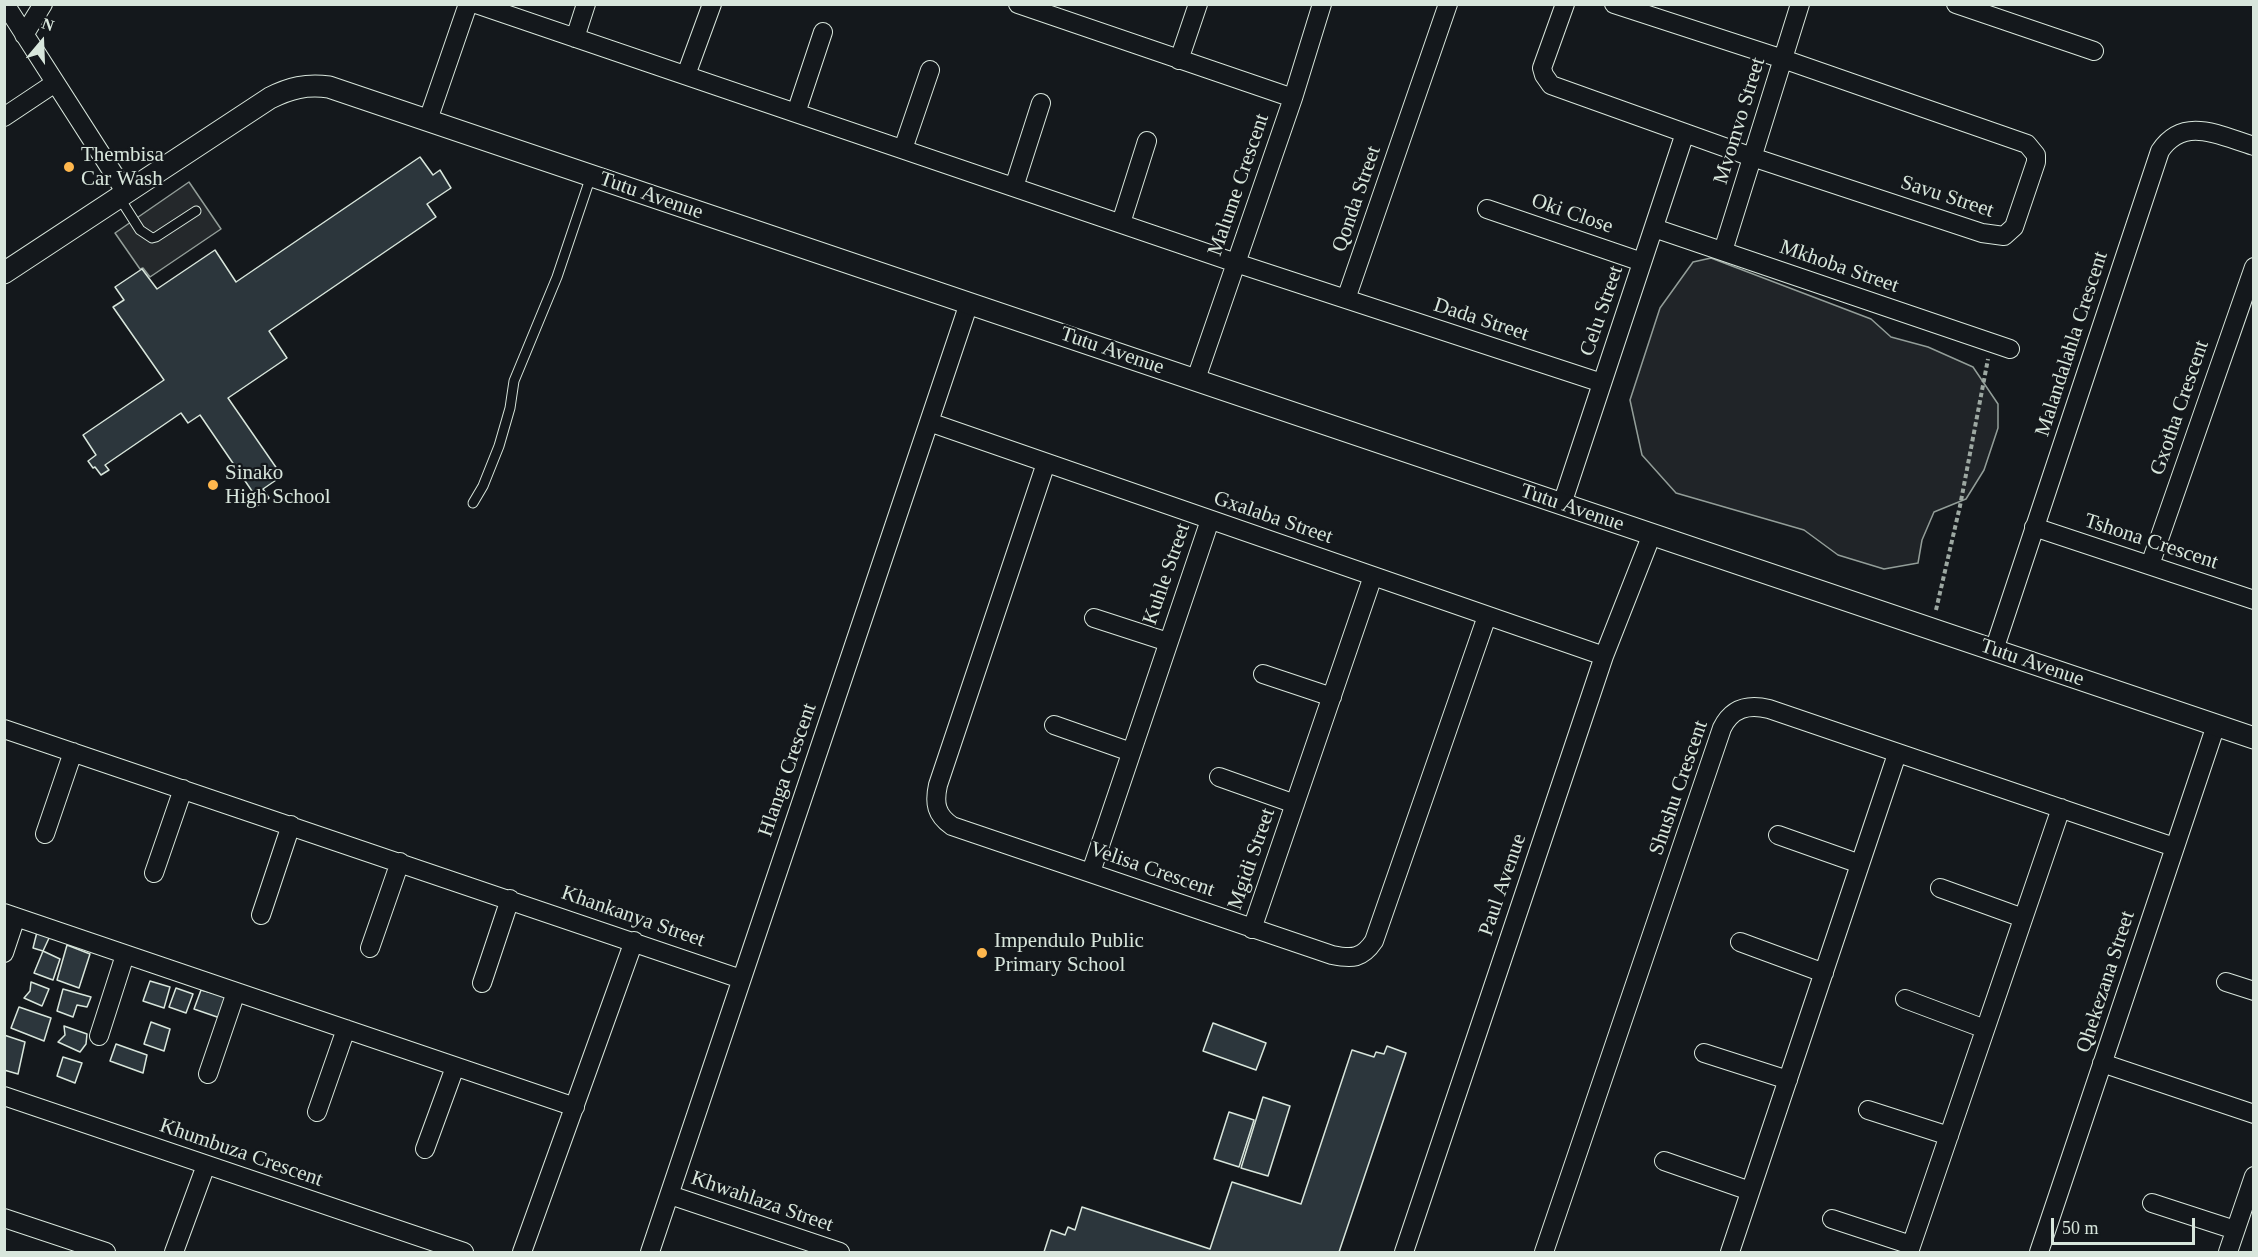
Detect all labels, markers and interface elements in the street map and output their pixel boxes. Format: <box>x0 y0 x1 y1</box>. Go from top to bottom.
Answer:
north arrow <box>12 12 72 72</box>
text: N <box>40 15 56 34</box>
street label: Mvomvo Street <box>1709 55 1771 187</box>
street label: Malume Crescent <box>1203 111 1275 259</box>
place label: Thembisa Car Wash <box>81 142 164 192</box>
street label: Qonda Street <box>1327 143 1387 255</box>
marker: Thembisa Car Wash <box>62 160 76 174</box>
street label: Tutu Avenue <box>596 167 706 225</box>
street label: Savu Street <box>1897 170 1997 224</box>
street label: Oki Close <box>1528 188 1616 240</box>
street label: Mkhoba Street <box>1776 235 1902 299</box>
street label: Malandalahla Crescent <box>2030 248 2114 440</box>
street label: Celu Street <box>1575 263 1629 359</box>
street label: Dada Street <box>1430 293 1532 347</box>
street label: Tutu Avenue <box>1057 322 1167 380</box>
street label: Gxotha Crescent <box>2145 337 2215 479</box>
place label: Sinako High School <box>225 460 331 510</box>
marker: Sinako High School <box>206 478 220 492</box>
street label: Tutu Avenue <box>1517 479 1627 537</box>
street label: Gxalaba Street <box>1210 486 1336 550</box>
street label: Tshona Crescent <box>2081 509 2221 575</box>
street label: Kuhle Street <box>1138 520 1196 628</box>
street label: Tutu Avenue <box>1977 634 2087 692</box>
street label: Hlanga Crescent <box>753 700 823 840</box>
street label: Shushu Crescent <box>1644 717 1714 859</box>
street label: Mgidi Street <box>1223 805 1281 913</box>
street label: Paul Avenue <box>1474 831 1532 939</box>
street label: Velisa Crescent <box>1086 837 1218 903</box>
street label: Khankanya Street <box>558 881 708 953</box>
street label: Qhekezana Street <box>2071 908 2141 1056</box>
place label: Impendulo Public Primary School <box>994 928 1144 978</box>
marker: Impendulo Public Primary School <box>975 946 989 960</box>
street label: Khumbuza Crescent <box>156 1113 326 1193</box>
street label: Khwahlaza Street <box>688 1166 836 1238</box>
scale bar <box>2054 1206 2198 1244</box>
text: 50 m <box>2062 1218 2099 1238</box>

